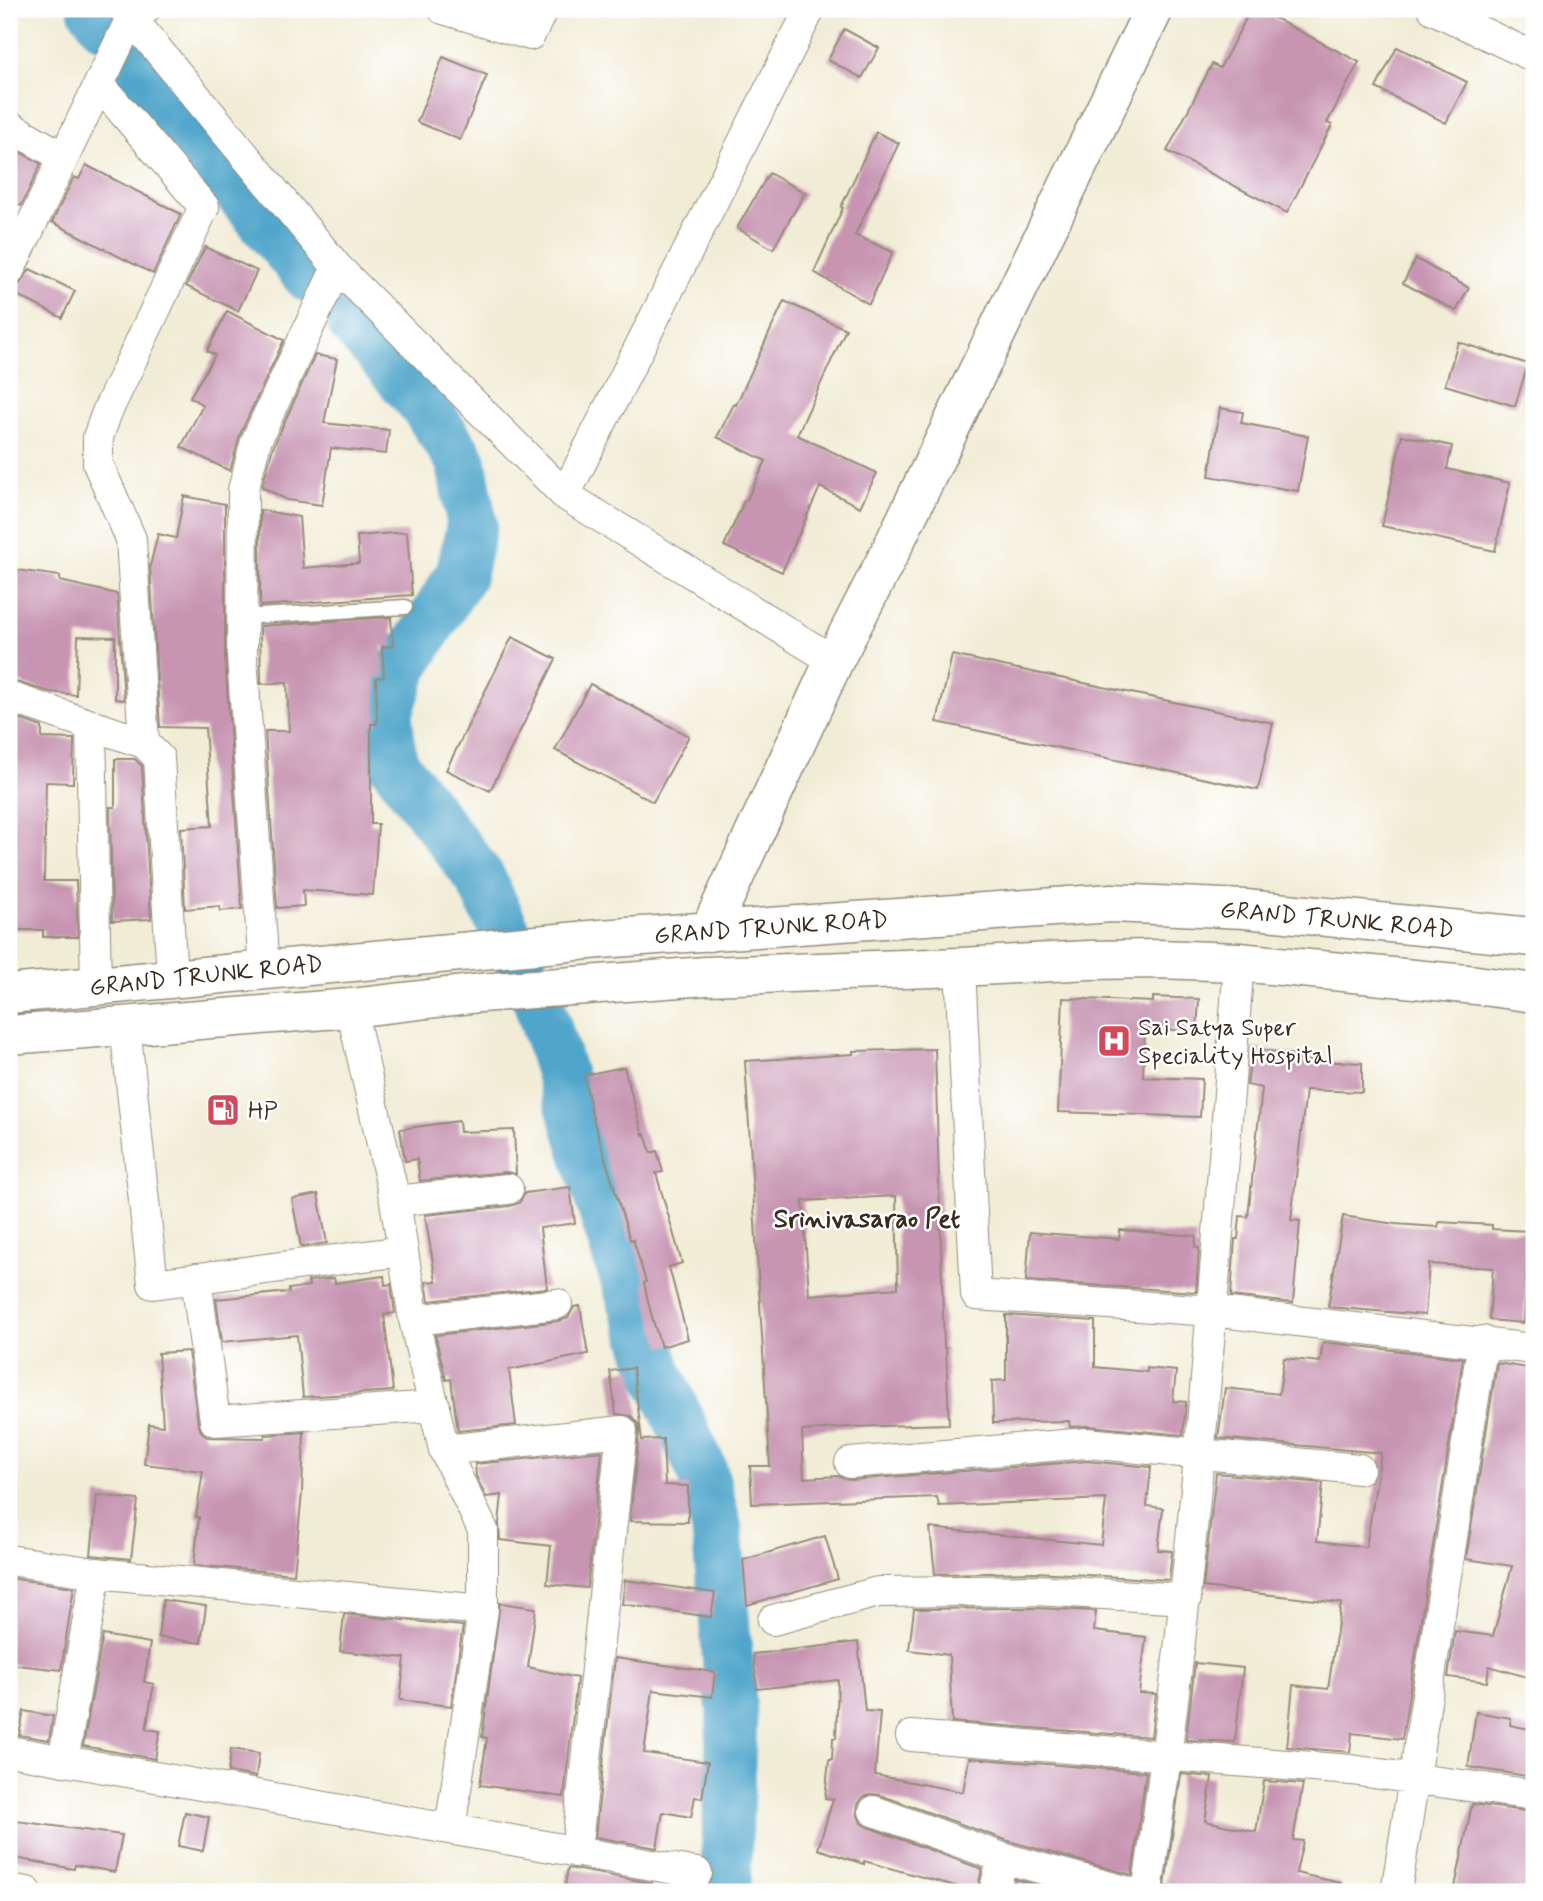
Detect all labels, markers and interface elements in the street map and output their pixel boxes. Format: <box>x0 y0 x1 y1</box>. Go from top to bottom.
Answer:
street label: GRAND TRUNK ROAD <box>1219 895 1455 946</box>
street label: GRAND TRUNK ROAD <box>653 905 889 952</box>
street label: GRAND TRUNK ROAD <box>88 949 324 1004</box>
place label: Sai Satya Super Speciality Hospital <box>1138 1013 1333 1072</box>
hospital icon: Sai Satya Super Speciality Hospital <box>1095 1022 1133 1060</box>
fuel station icon: HP <box>204 1091 242 1129</box>
place label: HP <box>248 1096 278 1127</box>
district label: Srinivasarao Pet <box>774 1203 961 1237</box>

